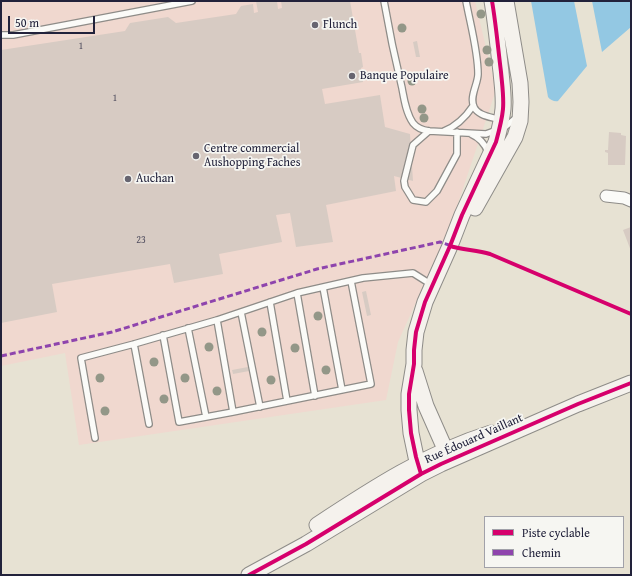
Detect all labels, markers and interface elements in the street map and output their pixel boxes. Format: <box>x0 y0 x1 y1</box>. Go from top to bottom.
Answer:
scale bar <box>10 8 97 34</box>
text: 50 m <box>15 14 39 31</box>
place label: Flunch <box>323 18 357 32</box>
marker: Flunch <box>310 20 320 30</box>
house number: 1 <box>79 40 83 52</box>
place label: Banque Populaire <box>360 69 449 83</box>
marker: Banque Populaire <box>347 71 357 81</box>
house number: 1 <box>113 92 117 104</box>
place label: Centre commercial Aushopping Faches <box>204 142 300 170</box>
marker: Centre commercial Aushopping Faches <box>191 151 201 161</box>
place label: Auchan <box>136 172 174 186</box>
marker: Auchan <box>123 174 133 184</box>
house number: 23 <box>136 234 146 246</box>
street label: Rue Édouard Vaillant <box>423 411 525 467</box>
legend <box>484 516 624 568</box>
text: Piste cyclable <box>522 524 590 541</box>
text: Chemin <box>522 544 561 561</box>

